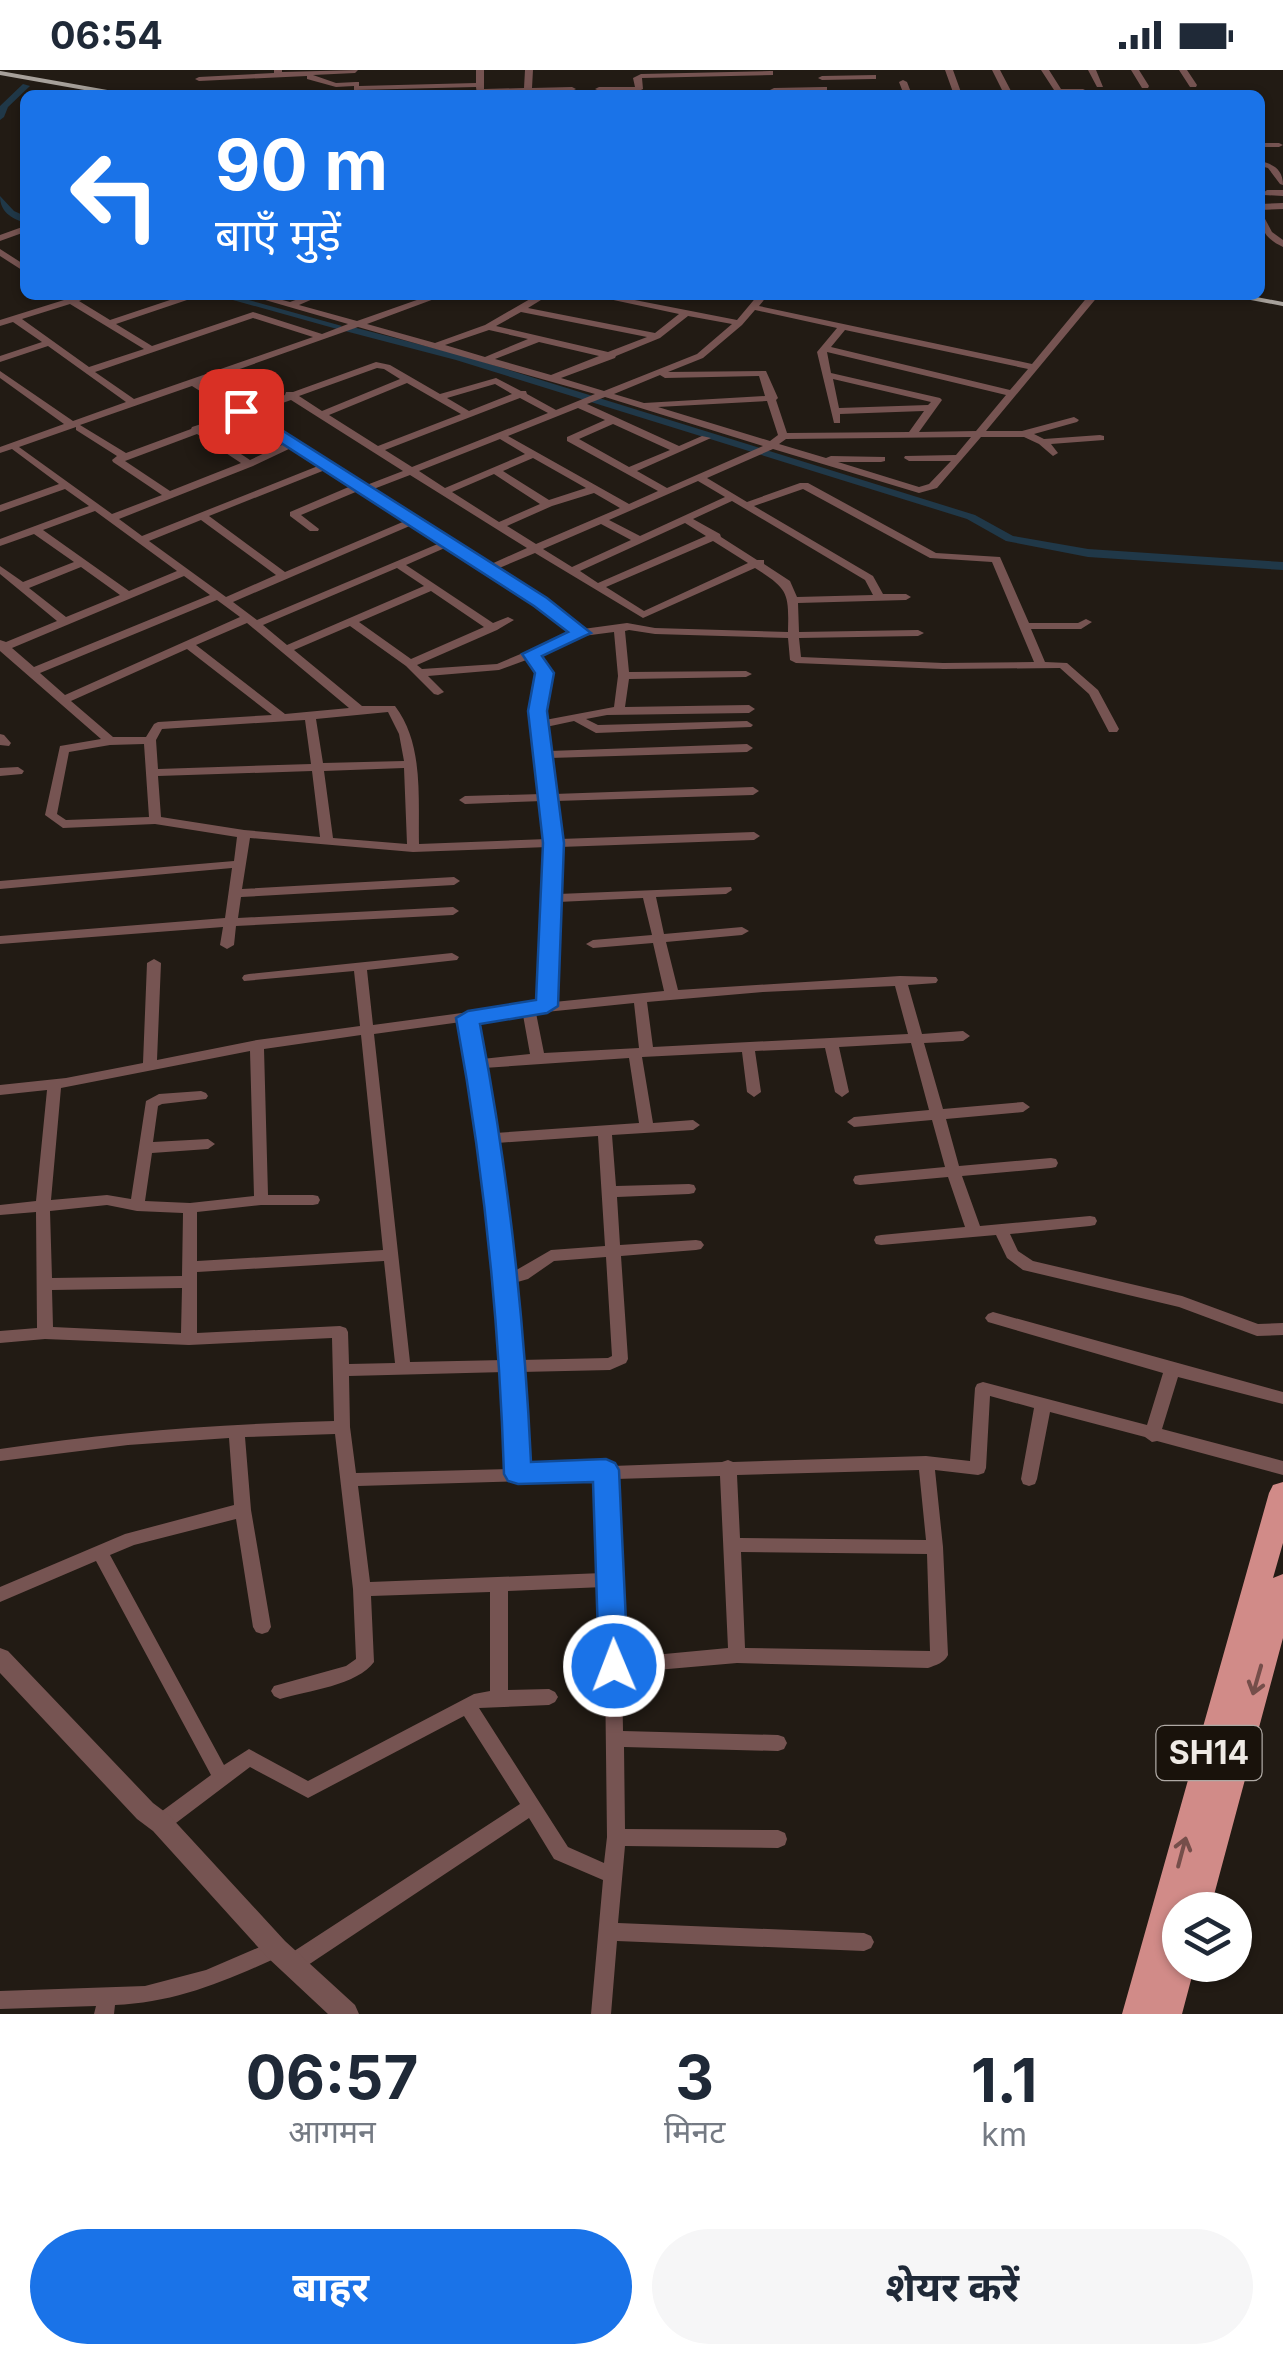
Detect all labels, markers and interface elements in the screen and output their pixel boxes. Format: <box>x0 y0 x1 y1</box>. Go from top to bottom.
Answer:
text: 06:54 <box>50 12 163 58</box>
text: 90 m <box>215 122 388 207</box>
icon: left <box>50 130 180 260</box>
text: बाएँ मुड़ें <box>215 207 341 262</box>
pin <box>199 369 284 454</box>
icon: arrive <box>214 384 269 439</box>
position arrow <box>562 1614 666 1718</box>
one-way arrow <box>1246 1664 1265 1695</box>
road number: SH14 <box>1156 1726 1262 1780</box>
one-way arrow <box>1173 1837 1192 1868</box>
map controls <box>1162 1892 1252 1982</box>
button: layers <box>1162 1892 1252 1982</box>
text: 06:57 <box>246 2041 418 2113</box>
text: 3 <box>675 2041 714 2113</box>
text: 1.1 <box>971 2044 1037 2116</box>
text: आगमन <box>288 2112 376 2151</box>
text: मिनट <box>664 2112 725 2151</box>
text: km <box>981 2115 1027 2154</box>
button: बाहर <box>30 2229 632 2344</box>
button: शेयर करें <box>652 2229 1253 2344</box>

